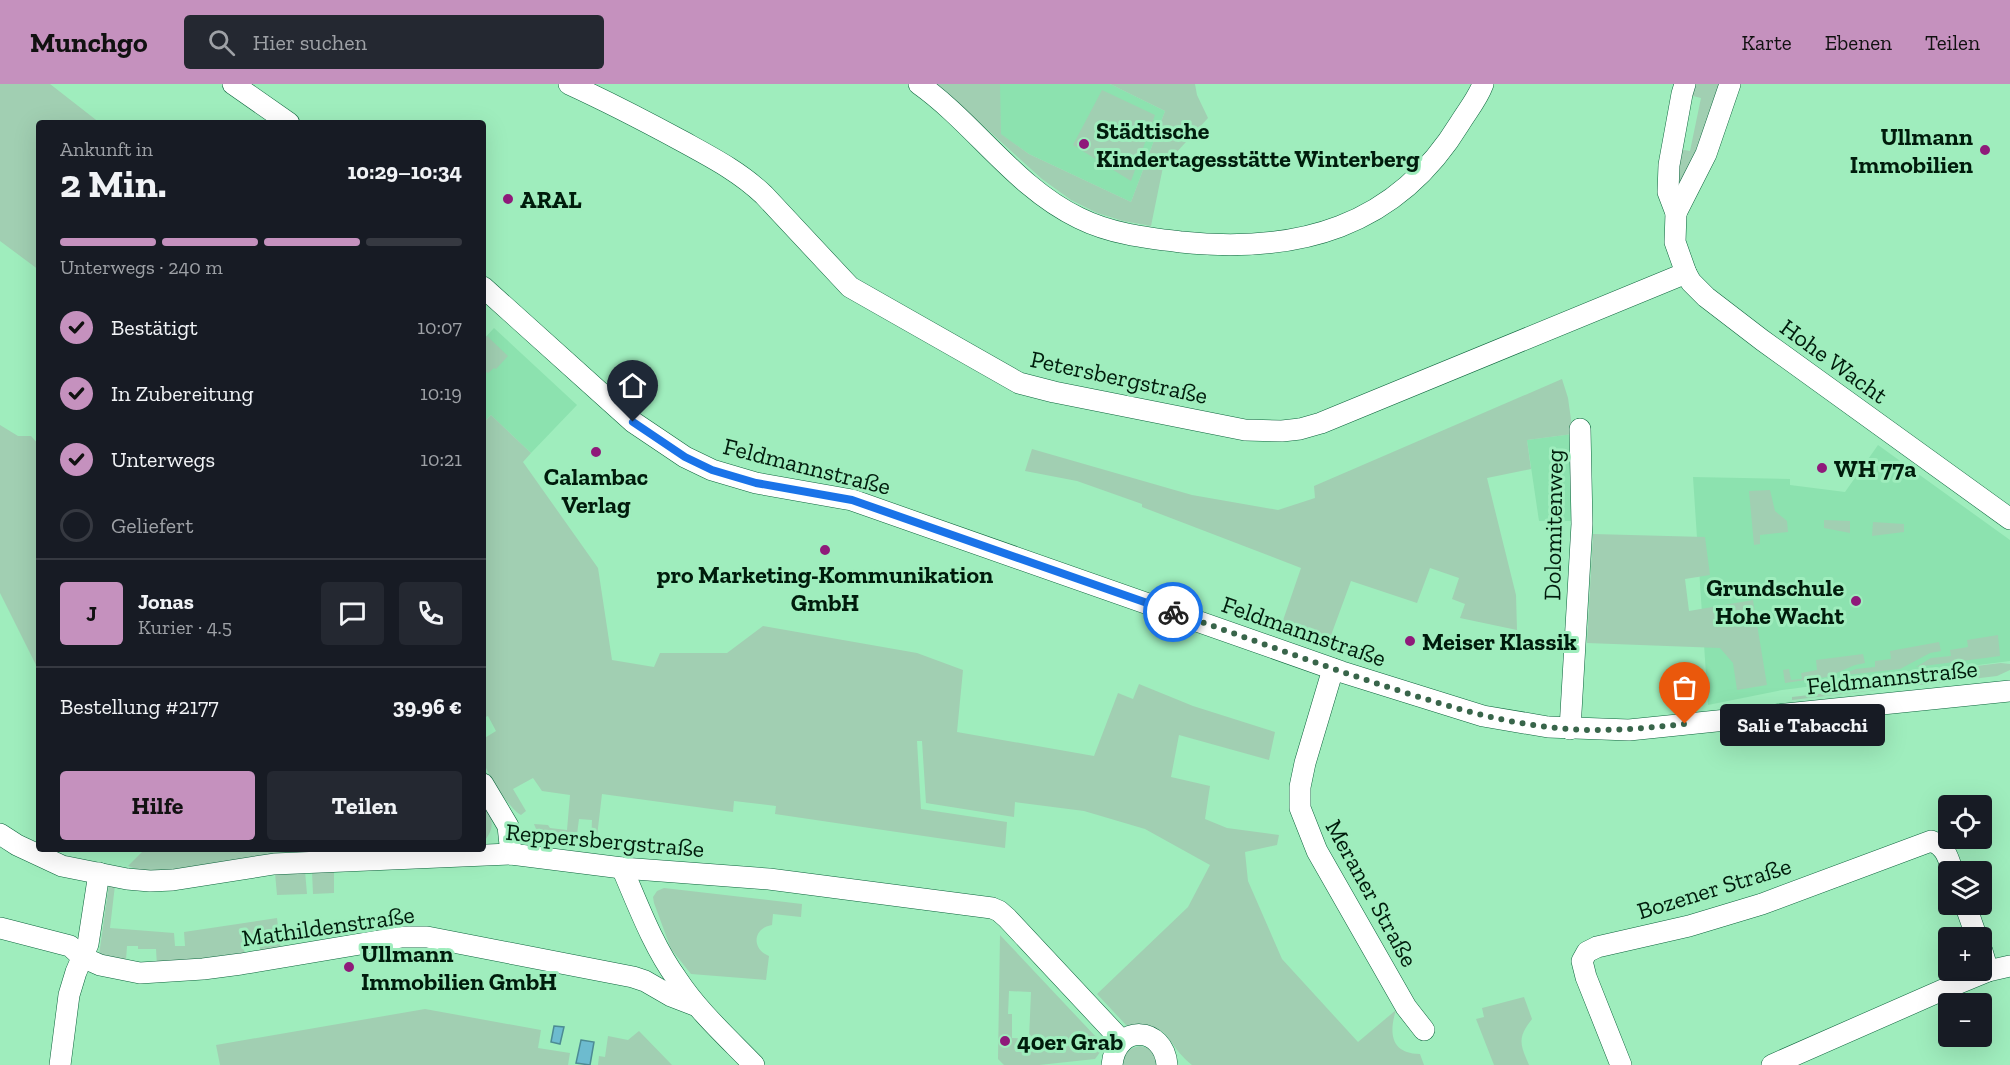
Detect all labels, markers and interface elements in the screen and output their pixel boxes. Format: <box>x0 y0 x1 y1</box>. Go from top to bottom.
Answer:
search box <box>184 15 604 69</box>
text: Munchgo <box>30 26 148 59</box>
icon: search <box>205 26 238 59</box>
text: Hier suchen <box>253 29 367 56</box>
text: Karte <box>1742 30 1792 55</box>
text: Ebenen <box>1825 30 1892 55</box>
text: Teilen <box>1925 30 1980 55</box>
place label: Städtische Kindertagesstätte Winterberg <box>1096 116 1420 173</box>
place label: Ullmann Immobilien <box>1850 122 1973 179</box>
text: Ankunft in <box>60 137 153 161</box>
marker: Städtische Kindertagesstätte Winterberg <box>1077 137 1091 151</box>
marker: Ullmann Immobilien <box>1978 143 1992 157</box>
text: 10:29–10:34 <box>347 158 462 185</box>
text: 2 Min. <box>60 160 167 207</box>
place label: ARAL <box>520 185 582 214</box>
marker: ARAL <box>501 192 515 206</box>
text: Unterwegs · 240 m <box>60 255 223 279</box>
icon: check <box>60 311 93 344</box>
street label: Hohe Wacht <box>1775 312 1893 410</box>
text: Bestätigt <box>111 314 198 341</box>
text: 10:07 <box>417 315 462 339</box>
street label: Petersbergstraße <box>1028 344 1210 410</box>
pin <box>607 360 658 422</box>
icon: home <box>616 369 649 402</box>
icon: check <box>60 377 93 410</box>
text: In Zubereitung <box>111 380 254 407</box>
text: 10:19 <box>420 381 462 405</box>
street label: Feldmannstraße <box>720 431 894 501</box>
icon: check <box>60 443 93 476</box>
marker: Calambac Verlag <box>589 445 603 459</box>
text: Unterwegs <box>111 446 215 473</box>
text: 10:21 <box>420 447 462 471</box>
street label: Dolomitenweg <box>1537 449 1569 601</box>
place label: WH 77a <box>1834 454 1916 483</box>
marker: WH 77a <box>1815 461 1829 475</box>
place label: Calambac Verlag <box>544 462 648 519</box>
text: Geliefert <box>111 512 194 539</box>
marker: pro Marketing-Kommunikation GmbH <box>818 543 832 557</box>
place label: pro Marketing-Kommunikation GmbH <box>657 560 993 617</box>
place label: Grundschule Hohe Wacht <box>1706 573 1844 630</box>
button: chat <box>321 582 384 645</box>
button: phone <box>399 582 462 645</box>
courier <box>1143 582 1203 642</box>
text: Jonas <box>138 588 194 615</box>
street label: Feldmannstraße <box>1218 589 1390 673</box>
marker: Grundschule Hohe Wacht <box>1849 594 1863 608</box>
icon: bike <box>1157 596 1190 629</box>
text: J <box>86 600 97 627</box>
text: Kurier · 4.5 <box>138 615 232 639</box>
place label: Meiser Klassik <box>1422 627 1577 656</box>
marker: Meiser Klassik <box>1403 634 1417 648</box>
street label: Feldmannstraße <box>1805 654 1979 700</box>
pin <box>1659 662 1710 724</box>
icon: bag <box>1668 671 1701 704</box>
text: Bestellung #2177 <box>60 693 219 720</box>
text: 39.96 € <box>393 693 462 720</box>
callout: Sali e Tabacchi <box>1721 703 1886 745</box>
text: Sali e Tabacchi <box>1737 713 1868 737</box>
button: Hilfe <box>60 771 255 840</box>
button: Teilen <box>267 771 462 840</box>
map controls <box>1938 795 1992 1047</box>
button: locate <box>1938 795 1992 849</box>
street label: Meraner Straße <box>1320 814 1424 972</box>
street label: Reppersbergstraße <box>504 817 706 863</box>
street label: Bozener Straße <box>1633 851 1795 925</box>
button: layers <box>1938 861 1992 915</box>
street label: Mathildenstraße <box>240 900 416 952</box>
button: + <box>1938 927 1992 981</box>
place label: Ullmann Immobilien GmbH <box>361 939 557 996</box>
marker: Ullmann Immobilien GmbH <box>342 960 356 974</box>
button: − <box>1938 993 1992 1047</box>
place label: 40er Grab <box>1017 1027 1123 1056</box>
marker: 40er Grab <box>998 1034 1012 1048</box>

